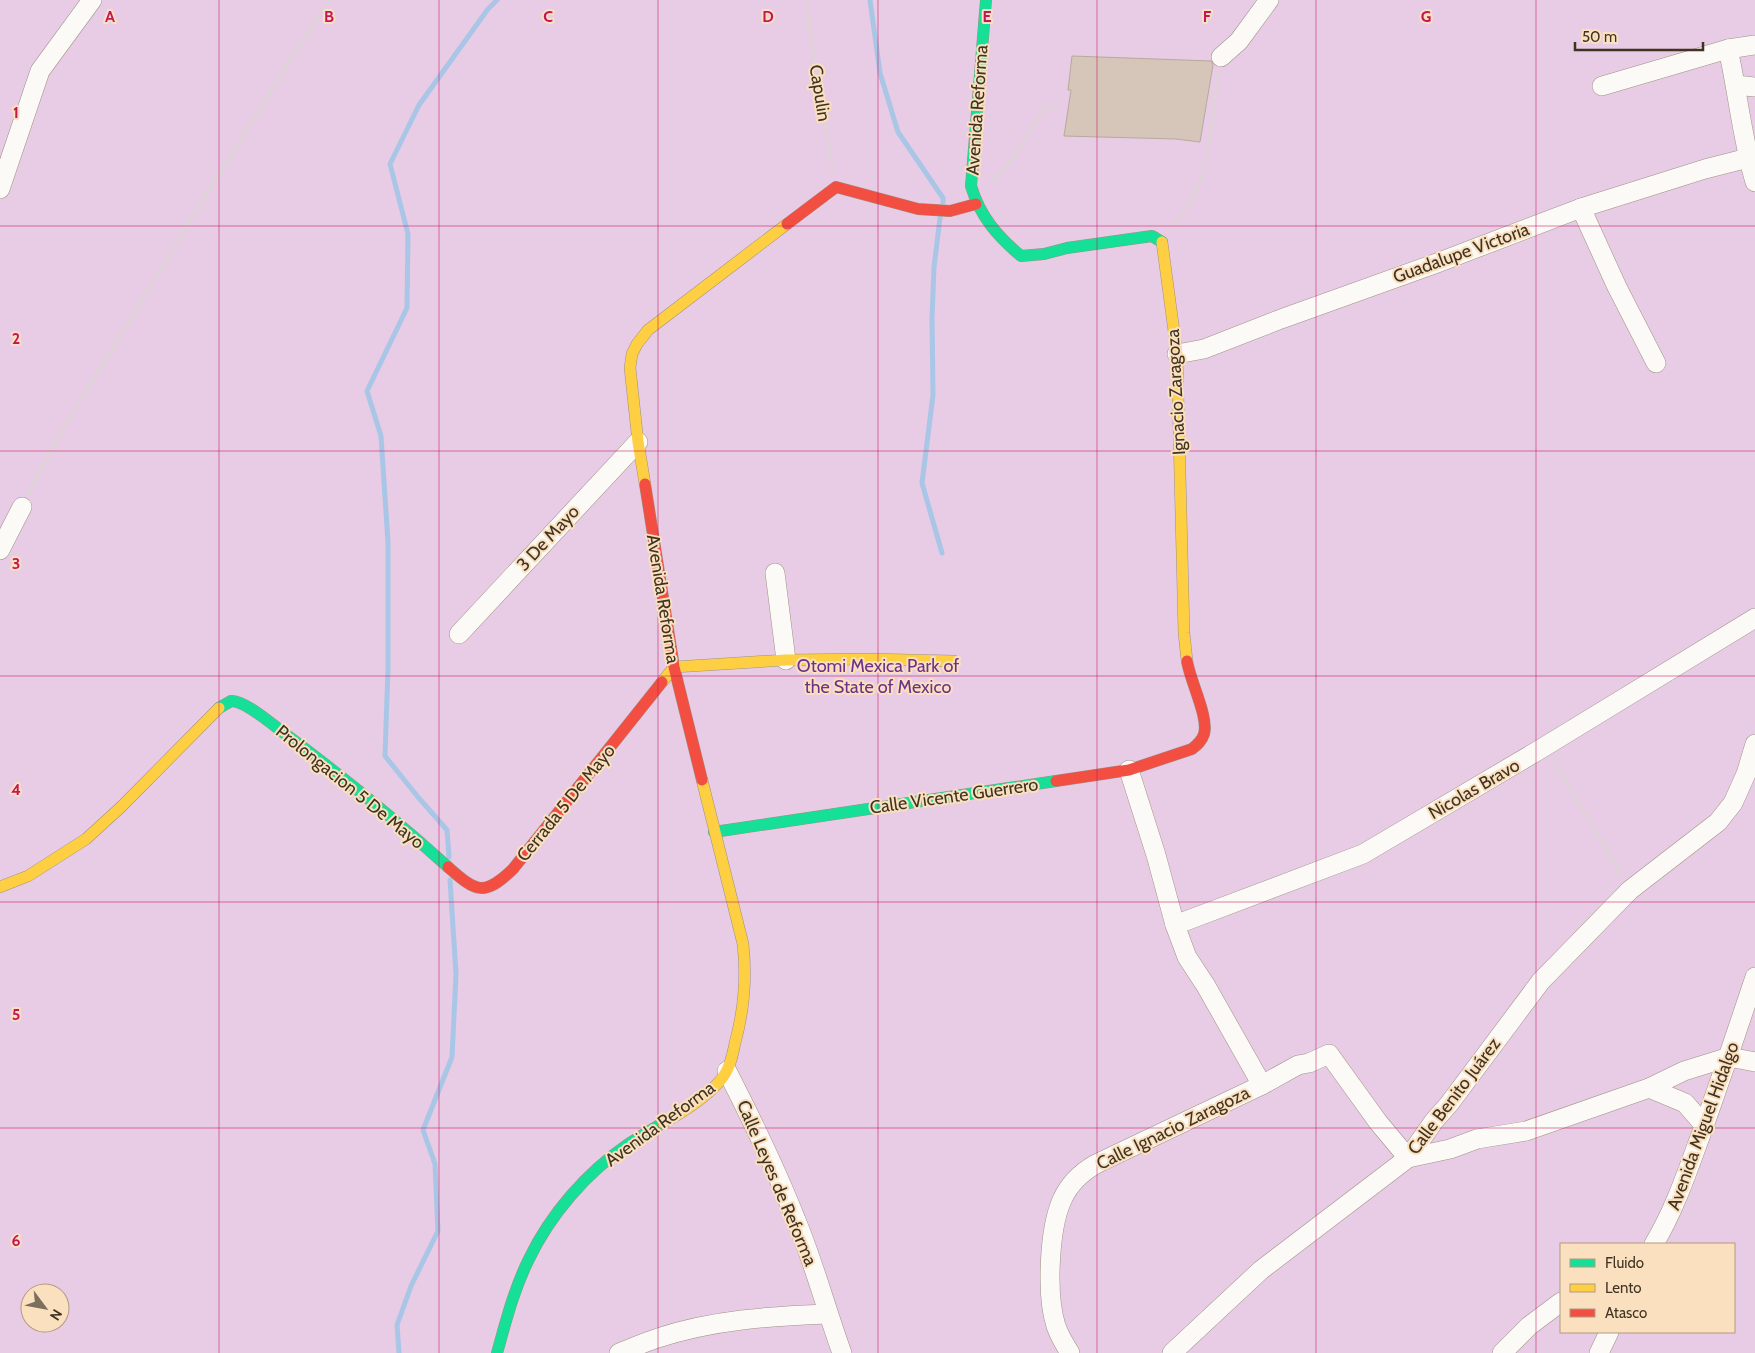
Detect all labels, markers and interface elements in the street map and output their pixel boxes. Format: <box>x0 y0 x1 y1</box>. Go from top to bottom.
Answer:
text: A <box>105 7 115 26</box>
text: B <box>324 7 334 26</box>
text: C <box>543 7 553 26</box>
text: D <box>762 7 774 26</box>
text: E <box>982 7 992 26</box>
text: F <box>1203 7 1212 26</box>
text: G <box>1421 7 1431 26</box>
scale bar <box>1575 20 1702 52</box>
text: 50 m <box>1582 28 1617 46</box>
street label: Avenida Reforma <box>961 44 993 176</box>
street label: Capulin <box>805 63 835 123</box>
text: 1 <box>13 103 19 122</box>
street label: Guadalupe Victoria <box>1390 218 1532 288</box>
street label: Ignacio Zaragoza <box>1162 328 1190 456</box>
text: 2 <box>12 329 20 348</box>
street label: 3 De Mayo <box>512 501 584 575</box>
street label: Avenida Reforma <box>642 533 684 665</box>
text: 3 <box>12 554 20 573</box>
park label: Otomi Mexica Park of the State of Mexico <box>797 655 959 698</box>
street label: Prolongacion 5 De Mayo <box>271 720 429 854</box>
street label: Cerrada 5 De Mayo <box>512 740 620 866</box>
street label: Nicolas Bravo <box>1424 754 1524 824</box>
street label: Calle Vicente Guerrero <box>868 773 1040 819</box>
text: 4 <box>11 780 21 799</box>
text: 5 <box>12 1005 20 1024</box>
street label: Calle Benito Juárez <box>1403 1033 1505 1159</box>
street label: Avenida Miguel Hidalgo <box>1662 1039 1744 1213</box>
street label: Avenida Reforma <box>601 1077 720 1171</box>
street label: Calle Ignacio Zaragoza <box>1093 1081 1253 1175</box>
street label: Calle Leyes de Reforma <box>732 1097 822 1269</box>
text: 6 <box>12 1231 21 1250</box>
legend <box>1560 1243 1735 1333</box>
text: Fluido <box>1605 1254 1644 1272</box>
text: Lento <box>1605 1279 1642 1297</box>
north arrow <box>20 1283 70 1333</box>
text: Atasco <box>1605 1304 1647 1322</box>
text: N <box>46 1306 66 1324</box>

